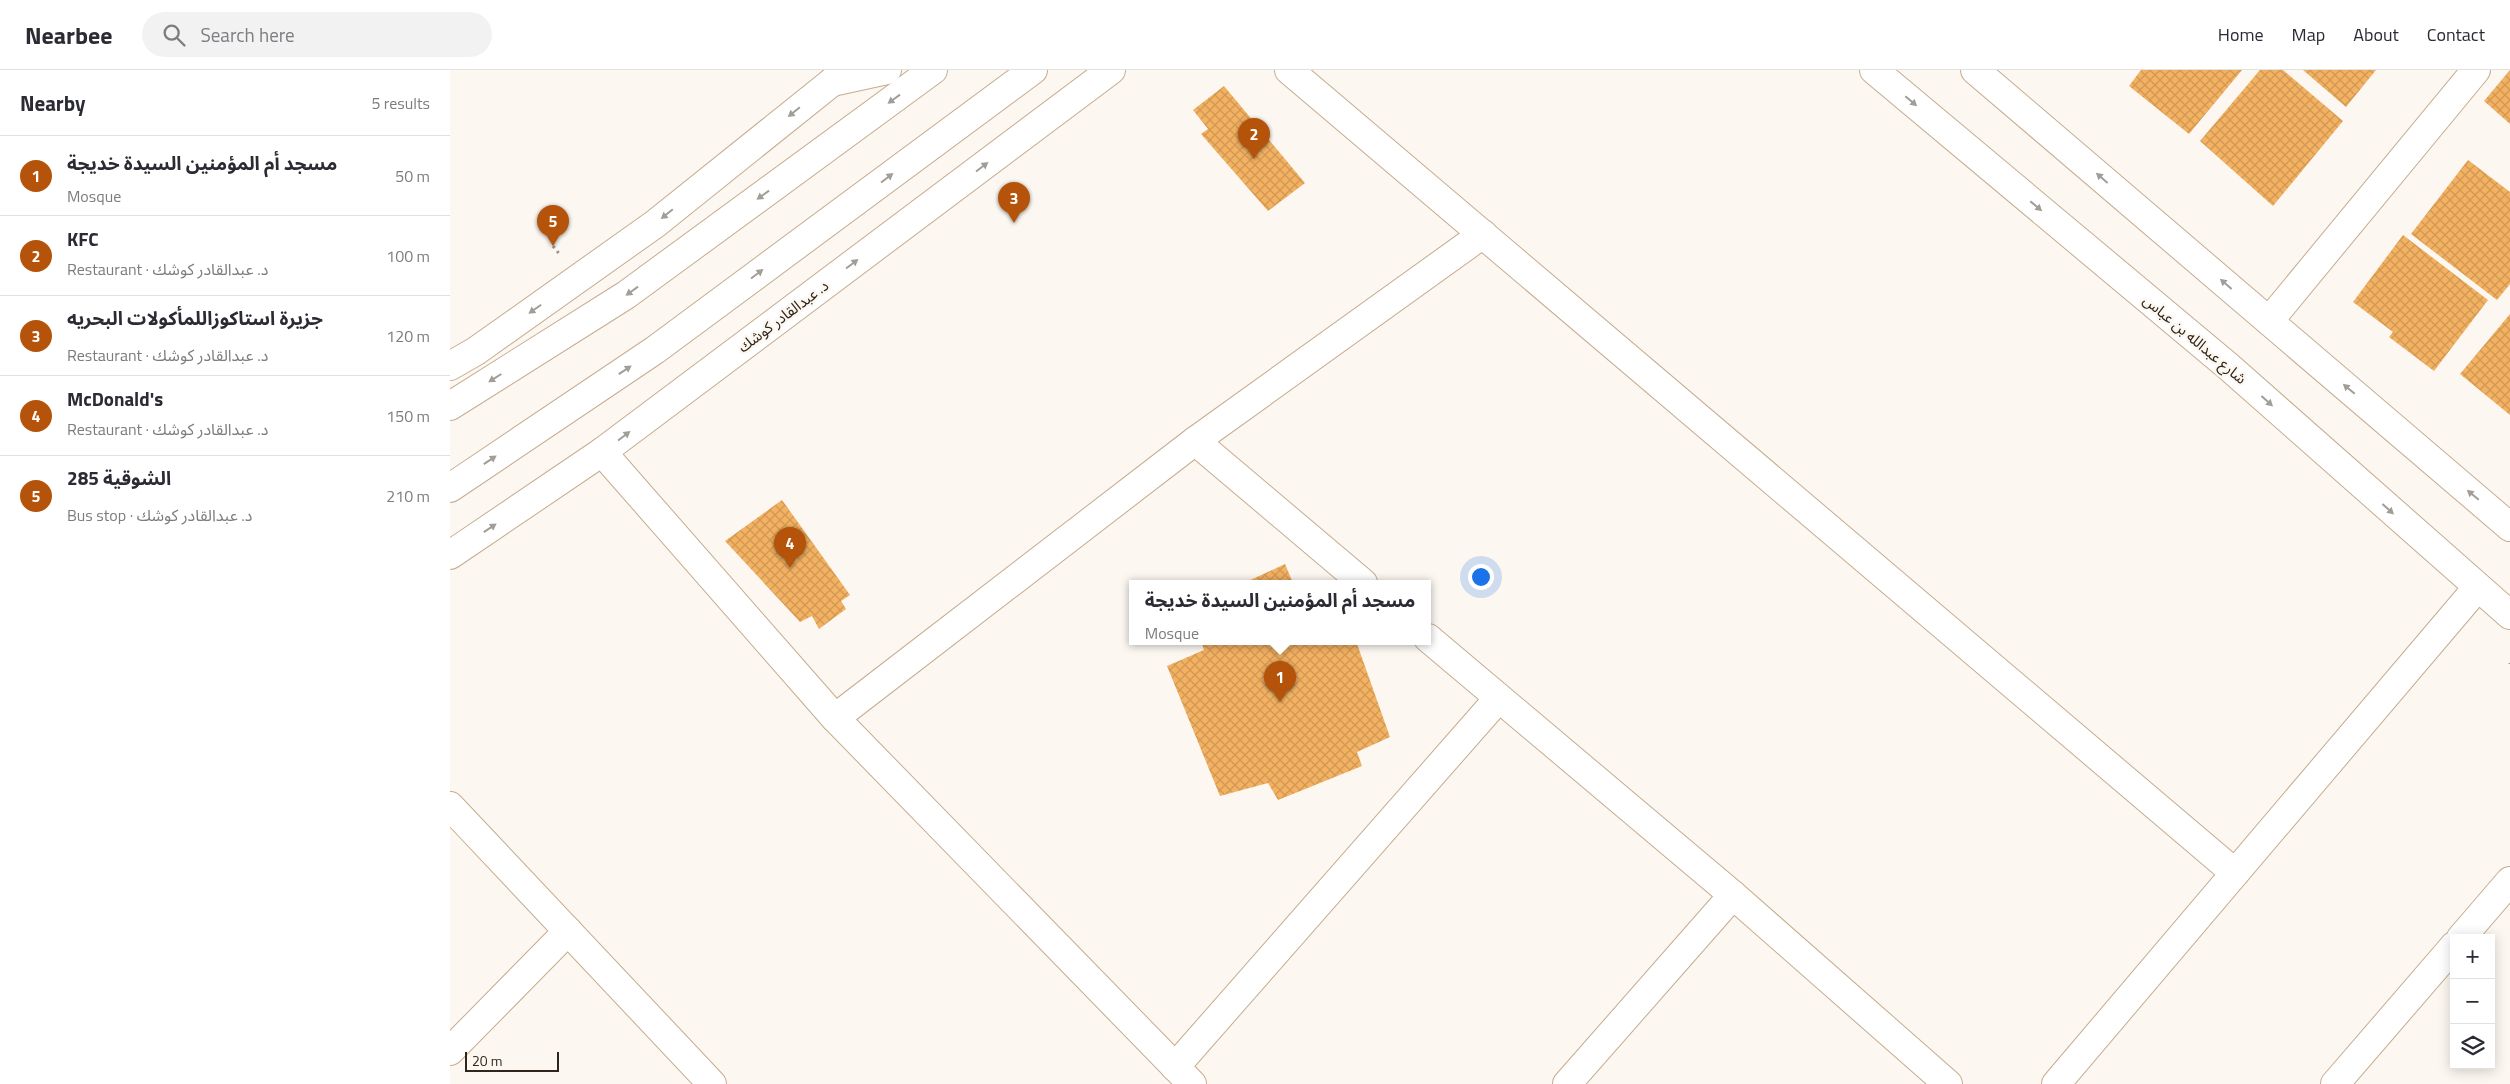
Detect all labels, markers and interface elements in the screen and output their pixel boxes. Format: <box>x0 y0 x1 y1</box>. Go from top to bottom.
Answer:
search box <box>142 12 492 57</box>
text: Nearbee <box>25 17 112 53</box>
text: Search here <box>200 20 295 49</box>
icon: search <box>160 21 188 49</box>
text: Home <box>2218 21 2264 48</box>
text: Map <box>2292 21 2325 48</box>
text: About <box>2353 21 2399 48</box>
text: Contact <box>2427 21 2485 48</box>
text: Nearby <box>20 87 85 119</box>
text: 5 results <box>371 91 430 115</box>
one-way arrow <box>887 94 901 104</box>
one-way arrow <box>1904 96 1917 107</box>
one-way arrow <box>788 107 801 118</box>
pin: 2 <box>1238 118 1270 159</box>
text: مسجد أم المؤمنين السيدة خديجة <box>67 148 337 177</box>
one-way arrow <box>975 162 989 172</box>
text: 1 <box>32 164 40 188</box>
text: 50 m <box>395 164 430 188</box>
one-way arrow <box>880 172 893 183</box>
one-way arrow <box>2096 173 2109 184</box>
pin: 3 <box>998 182 1030 223</box>
text: Mosque <box>67 184 121 208</box>
one-way arrow <box>756 190 770 200</box>
one-way arrow <box>2029 200 2042 211</box>
pin: 5 <box>537 205 569 246</box>
one-way arrow <box>661 209 674 220</box>
text: KFC <box>67 224 99 253</box>
text: 2 <box>32 244 40 268</box>
text: 100 m <box>386 244 430 268</box>
text: Restaurant · د. عبدالقادر كوشك <box>67 257 268 281</box>
one-way arrow <box>845 259 858 270</box>
one-way arrow <box>750 269 764 279</box>
street label: د. عبدالقادر كوشك <box>733 274 833 358</box>
one-way arrow <box>2220 278 2232 290</box>
one-way arrow <box>625 286 639 296</box>
street label: شارع عبدالله بن عباس <box>2137 289 2252 390</box>
text: جزيرة استاكوزاللمأكولات البحريه <box>67 303 323 332</box>
one-way arrow <box>528 304 542 314</box>
text: 3 <box>32 324 40 348</box>
text: 120 m <box>386 324 430 348</box>
text: Restaurant · د. عبدالقادر كوشك <box>67 343 268 367</box>
one-way arrow <box>618 365 632 375</box>
one-way arrow <box>488 373 501 383</box>
text: McDonald's <box>67 384 163 413</box>
one-way arrow <box>2343 384 2356 395</box>
one-way arrow <box>2260 395 2272 407</box>
text: 4 <box>32 404 40 428</box>
text: 150 m <box>386 404 430 428</box>
text: Restaurant · د. عبدالقادر كوشك <box>67 417 268 441</box>
one-way arrow <box>617 430 630 441</box>
one-way arrow <box>484 456 497 465</box>
text: الشوقية 285 <box>67 463 171 492</box>
text: 5 <box>32 484 40 508</box>
text: 210 m <box>386 484 430 508</box>
one-way arrow <box>2467 490 2479 501</box>
text: Bus stop · د. عبدالقادر كوشك <box>67 503 252 527</box>
one-way arrow <box>2382 503 2394 515</box>
one-way arrow <box>484 523 497 533</box>
pin: 4 <box>774 527 806 568</box>
your location <box>1468 564 1494 590</box>
popup <box>1129 580 1431 645</box>
text: مسجد أم المؤمنين السيدة خديجة <box>1145 585 1415 614</box>
text: Mosque <box>1145 621 1199 645</box>
pin: 1 <box>1264 661 1296 702</box>
map controls <box>2450 934 2495 1069</box>
button: + <box>2450 934 2495 979</box>
button: − <box>2450 979 2495 1024</box>
button: layers <box>2450 1024 2495 1069</box>
scale bar <box>465 1049 559 1072</box>
text: 20 m <box>472 1050 502 1071</box>

